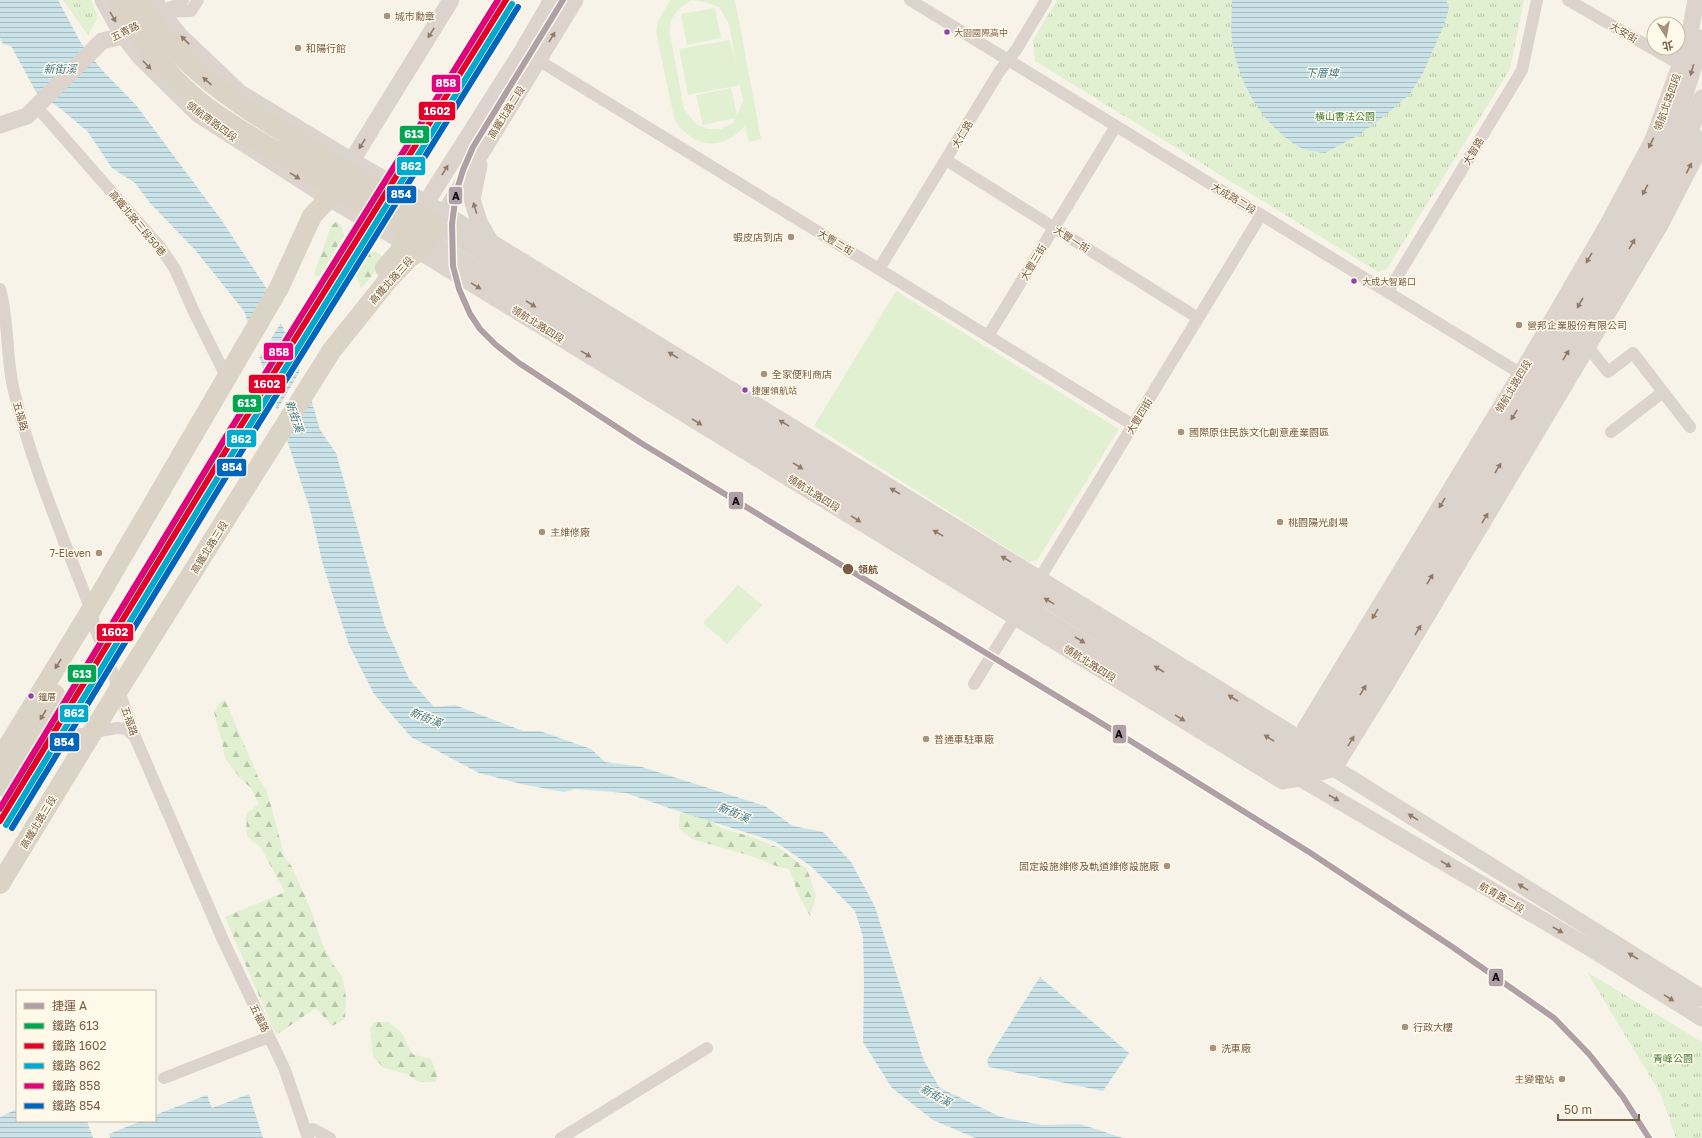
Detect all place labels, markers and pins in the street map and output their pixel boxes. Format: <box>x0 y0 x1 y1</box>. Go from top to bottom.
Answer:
place label: 城市勳章 <box>395 10 435 22</box>
marker: 城市勳章 <box>382 11 392 21</box>
marker: 大園國際高中 <box>942 27 952 37</box>
place label: 大園國際高中 <box>954 27 1008 38</box>
place label: 和陽行館 <box>306 42 346 54</box>
marker: 和陽行館 <box>293 43 303 53</box>
place label: 蝦皮店到店 <box>733 231 783 243</box>
marker: 蝦皮店到店 <box>786 232 796 242</box>
marker: 大成大智路口 <box>1349 276 1359 286</box>
place label: 大成大智路口 <box>1362 276 1416 287</box>
place label: 營邦企業股份有限公司 <box>1527 319 1627 331</box>
marker: 營邦企業股份有限公司 <box>1514 320 1524 330</box>
place label: 全家便利商店 <box>772 368 832 380</box>
marker: 全家便利商店 <box>759 369 769 379</box>
marker: 捷運領航站 <box>740 385 750 395</box>
place label: 捷運領航站 <box>752 385 797 396</box>
place label: 國際原住民族文化創意產業園區 <box>1189 426 1329 438</box>
marker: 國際原住民族文化創意產業園區 <box>1176 427 1186 437</box>
place label: 桃園陽光劇場 <box>1288 516 1348 528</box>
marker: 桃園陽光劇場 <box>1275 517 1285 527</box>
place label: 主維修廠 <box>550 526 590 538</box>
marker: 主維修廠 <box>537 527 547 537</box>
place label: 7-Eleven <box>50 547 91 559</box>
marker: 7-Eleven <box>94 548 104 558</box>
marker: 領航 <box>841 562 855 576</box>
place label: 領航 <box>858 563 878 575</box>
marker: 鐘厝 <box>26 691 36 701</box>
place label: 鐘厝 <box>38 691 56 702</box>
place label: 普通車駐車廠 <box>934 733 994 745</box>
marker: 普通車駐車廠 <box>921 734 931 744</box>
place label: 固定設施維修及軌道維修設施廠 <box>1019 860 1159 872</box>
marker: 固定設施維修及軌道維修設施廠 <box>1162 861 1172 871</box>
place label: 行政大樓 <box>1413 1021 1453 1033</box>
marker: 行政大樓 <box>1400 1022 1410 1032</box>
place label: 洗車廠 <box>1221 1042 1251 1054</box>
marker: 洗車廠 <box>1208 1043 1218 1053</box>
place label: 主變電站 <box>1514 1073 1554 1085</box>
marker: 主變電站 <box>1557 1074 1567 1084</box>

